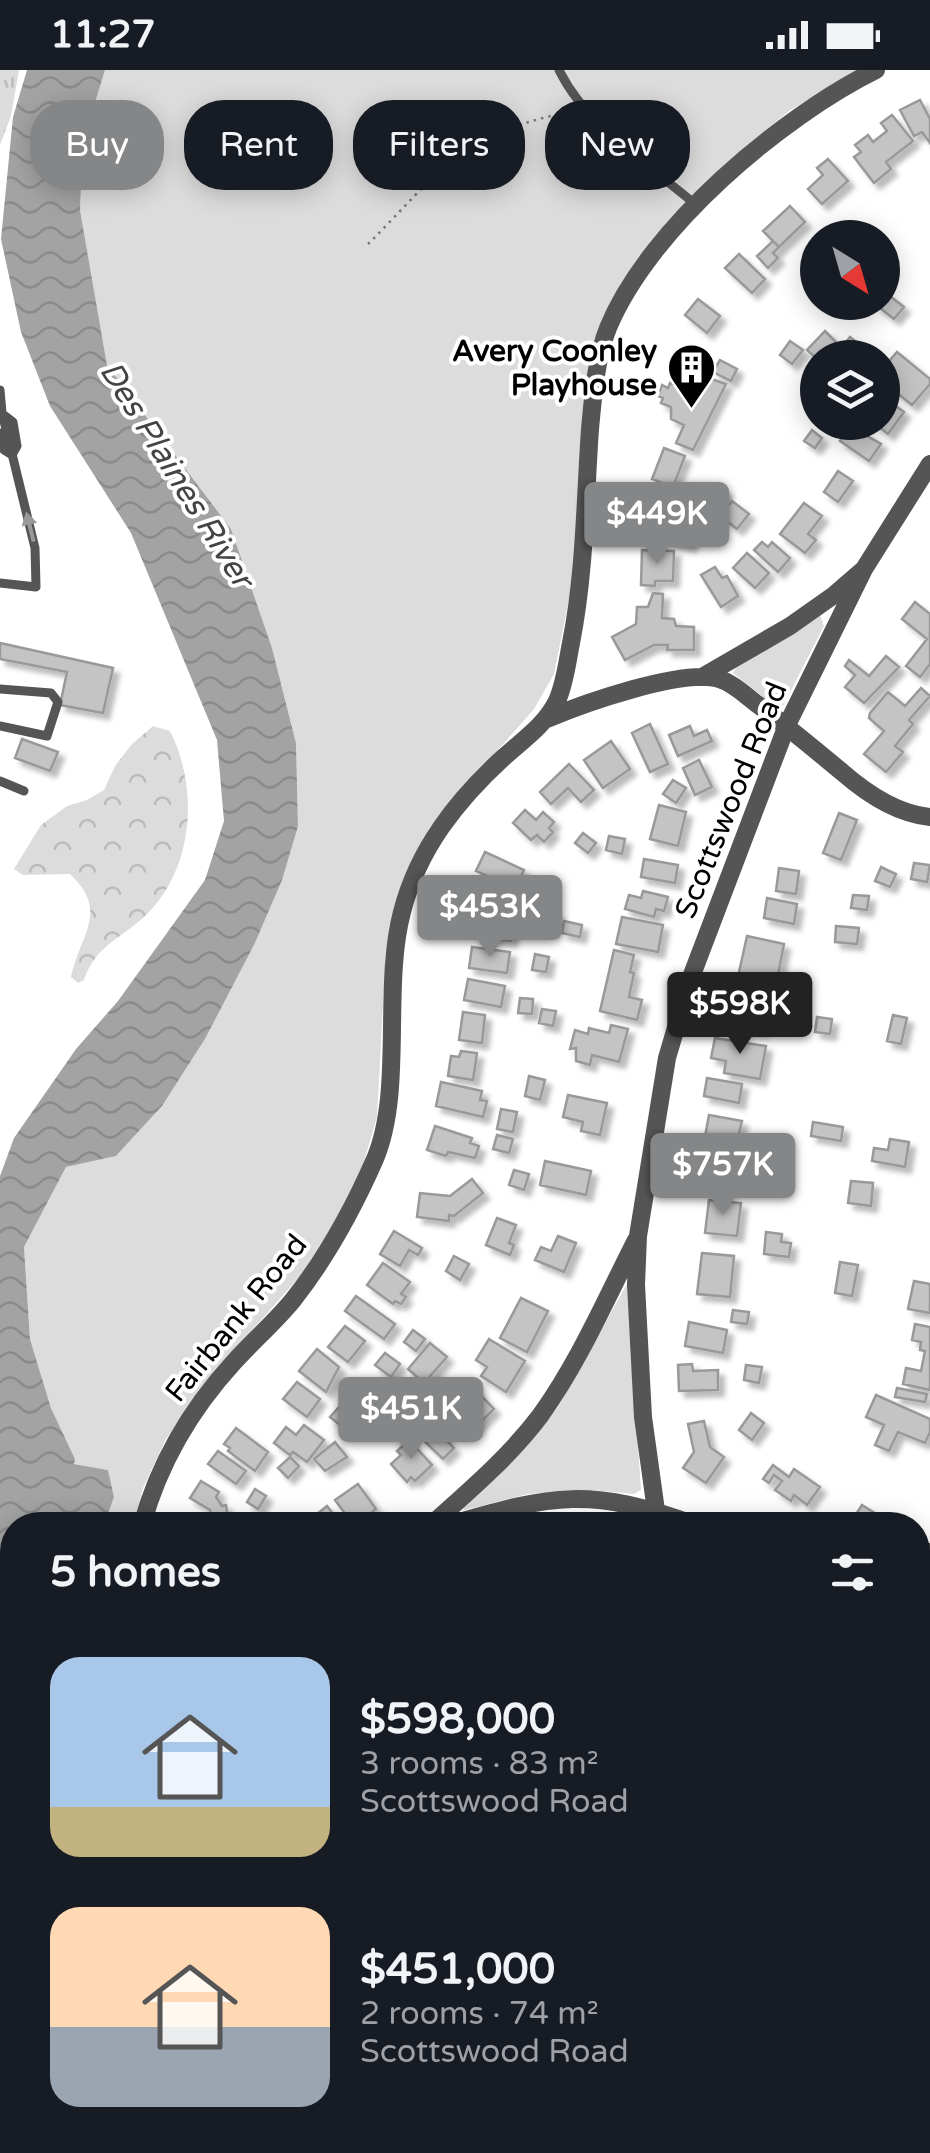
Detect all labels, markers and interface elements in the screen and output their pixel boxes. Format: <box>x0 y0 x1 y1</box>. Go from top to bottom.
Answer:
text: 11:27 <box>50 12 155 58</box>
chip: Buy <box>30 100 164 190</box>
chip: Rent <box>184 100 333 190</box>
chip: Filters <box>353 100 525 190</box>
chip: New <box>545 100 690 190</box>
north arrow <box>800 220 900 320</box>
map controls <box>800 220 900 440</box>
place label: Avery Coonley Playhouse <box>452 333 657 404</box>
button: layers <box>800 340 900 440</box>
building icon: Avery Coonley Playhouse <box>666 342 718 410</box>
water label: Des Plaines River <box>91 354 263 598</box>
pin: $449K <box>587 482 727 567</box>
text: $449K <box>606 495 708 533</box>
one-way arrow <box>22 511 37 542</box>
street label: Scottswood Road <box>667 677 796 924</box>
pin: $453K <box>420 875 560 960</box>
text: $453K <box>439 888 541 926</box>
pin: $598K <box>670 972 810 1057</box>
text: $598K <box>689 985 791 1023</box>
pin: $757K <box>653 1133 793 1218</box>
text: $757K <box>672 1146 774 1184</box>
street label: Fairbank Road <box>157 1227 315 1410</box>
pin: $451K <box>341 1377 481 1462</box>
text: $451K <box>360 1390 462 1428</box>
icon: filters <box>825 1545 880 1600</box>
text: 5 homes <box>50 1547 221 1598</box>
text: $598,000 <box>360 1694 555 1745</box>
icon: home <box>130 1697 250 1817</box>
text: 3 rooms · 83 m² <box>360 1745 599 1783</box>
text: Scottswood Road <box>360 1783 629 1821</box>
text: $451,000 <box>360 1944 555 1995</box>
icon: home <box>130 1947 250 2067</box>
text: 2 rooms · 74 m² <box>360 1995 599 2033</box>
text: Scottswood Road <box>360 2033 629 2071</box>

